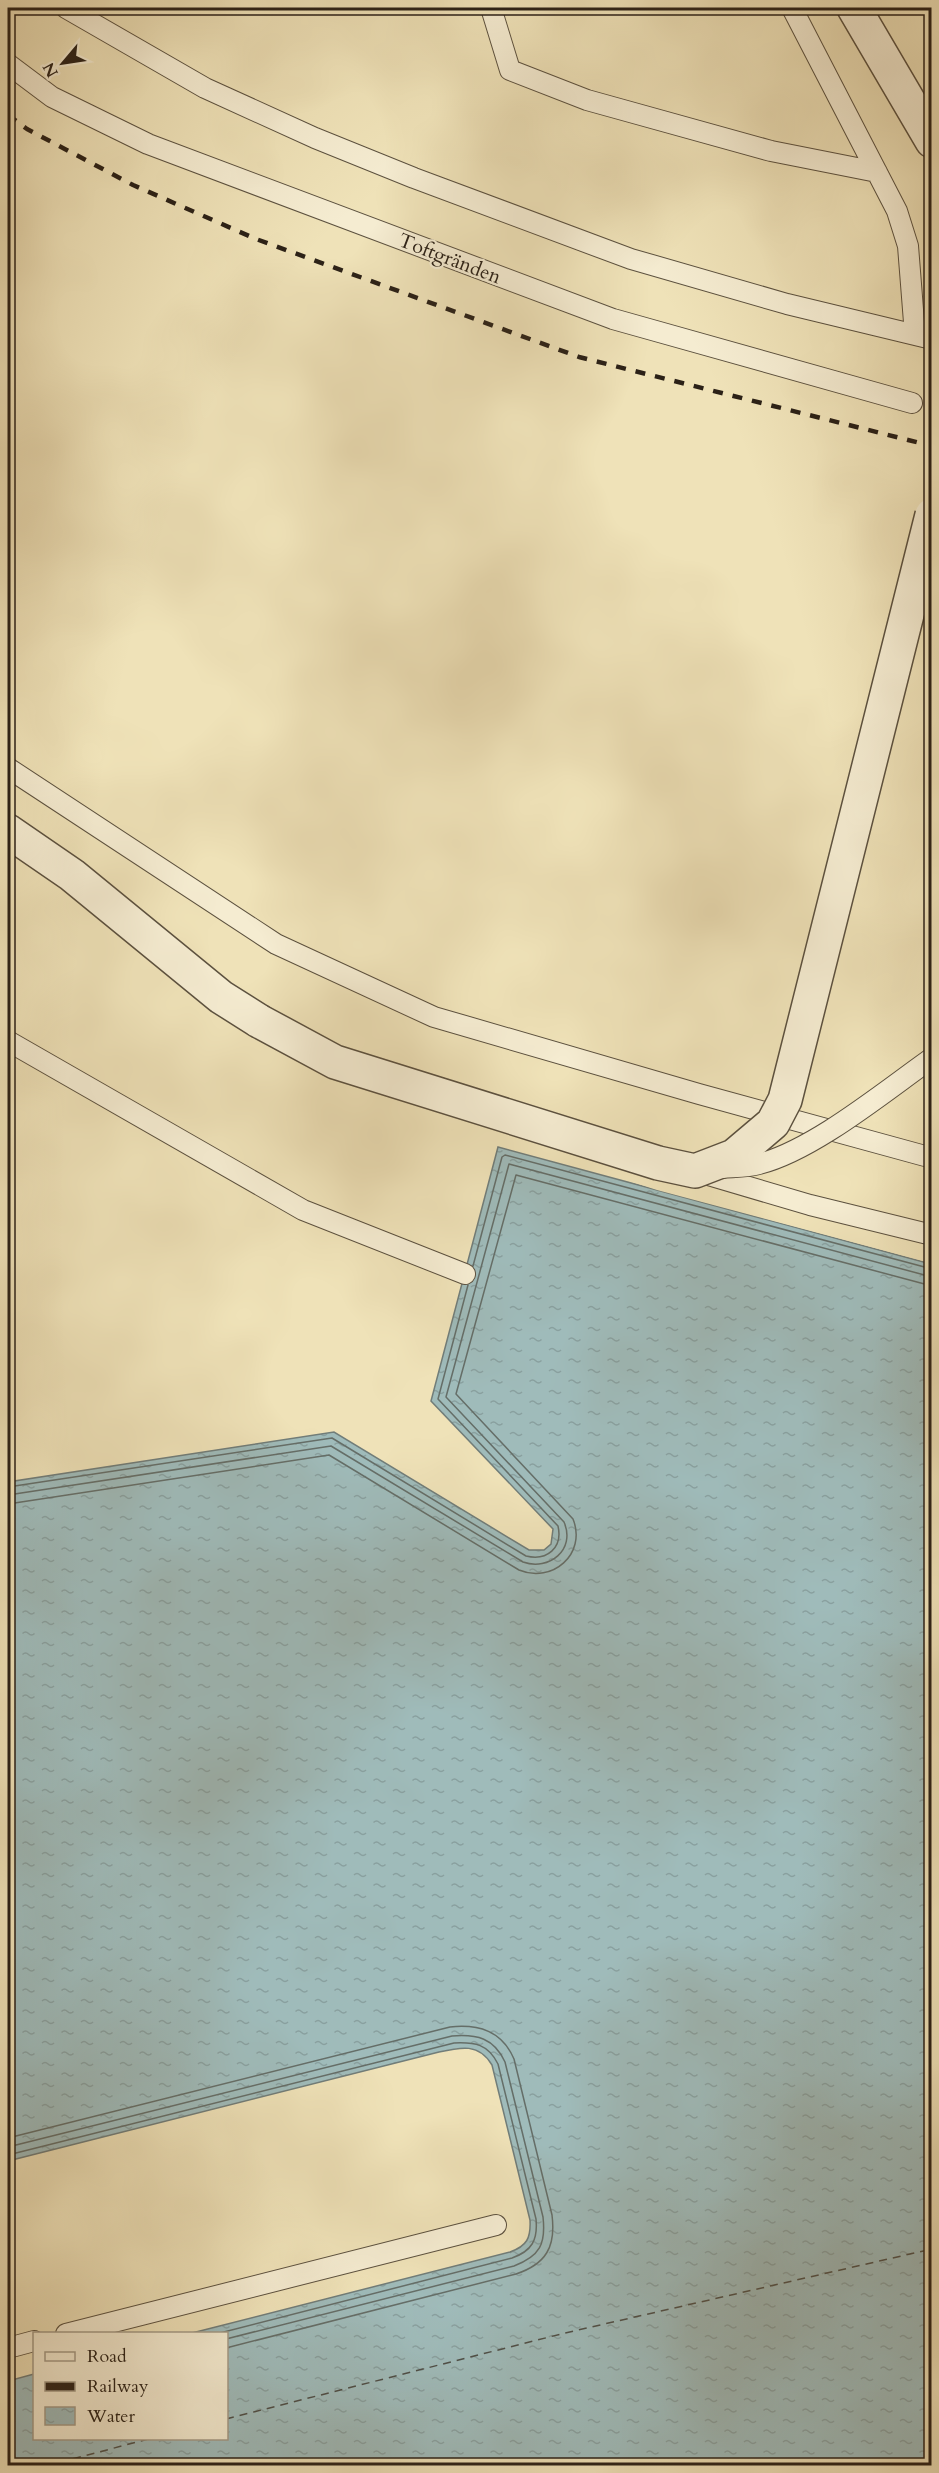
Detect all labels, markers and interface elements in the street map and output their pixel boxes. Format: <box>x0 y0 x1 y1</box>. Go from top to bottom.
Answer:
north arrow <box>33 33 93 93</box>
text: N <box>38 58 64 81</box>
street label: Toftgränden <box>395 227 506 291</box>
legend <box>33 2332 228 2440</box>
text: Road <box>87 2344 127 2369</box>
text: Railway <box>87 2374 149 2399</box>
text: Water <box>86 2404 136 2429</box>

